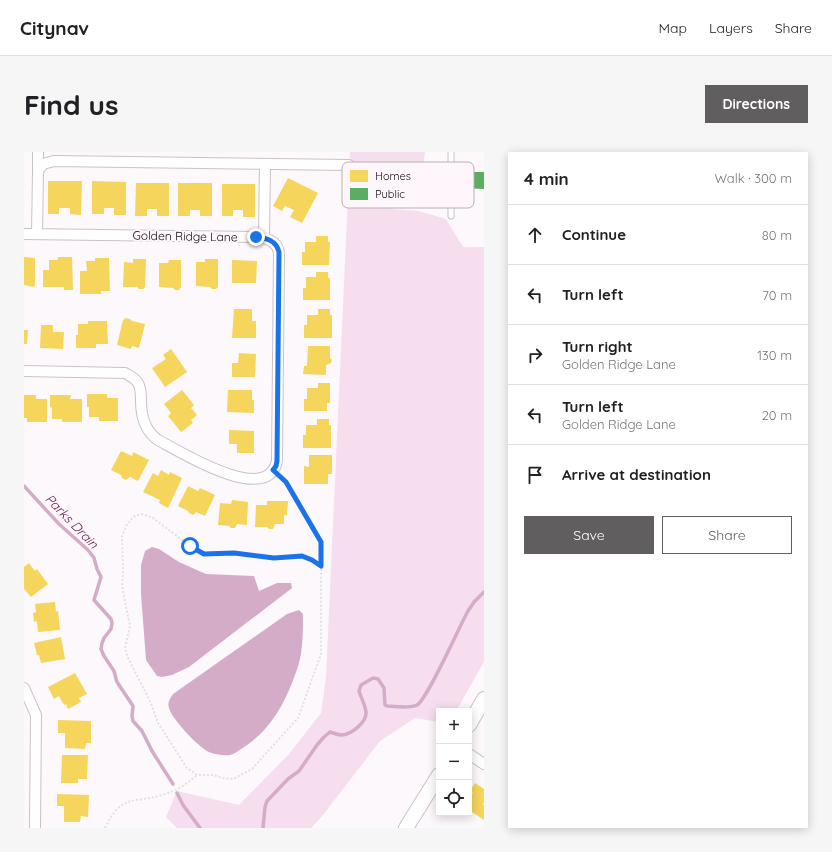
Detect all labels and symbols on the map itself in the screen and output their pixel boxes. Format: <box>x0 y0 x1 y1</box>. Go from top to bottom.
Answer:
legend <box>342 162 474 208</box>
text: Homes <box>375 169 411 183</box>
text: Public <box>375 187 405 201</box>
street label: Golden Ridge Lane <box>132 228 238 244</box>
route end <box>247 228 265 246</box>
water label: Parks Drain <box>42 490 102 552</box>
route start <box>181 537 199 555</box>

